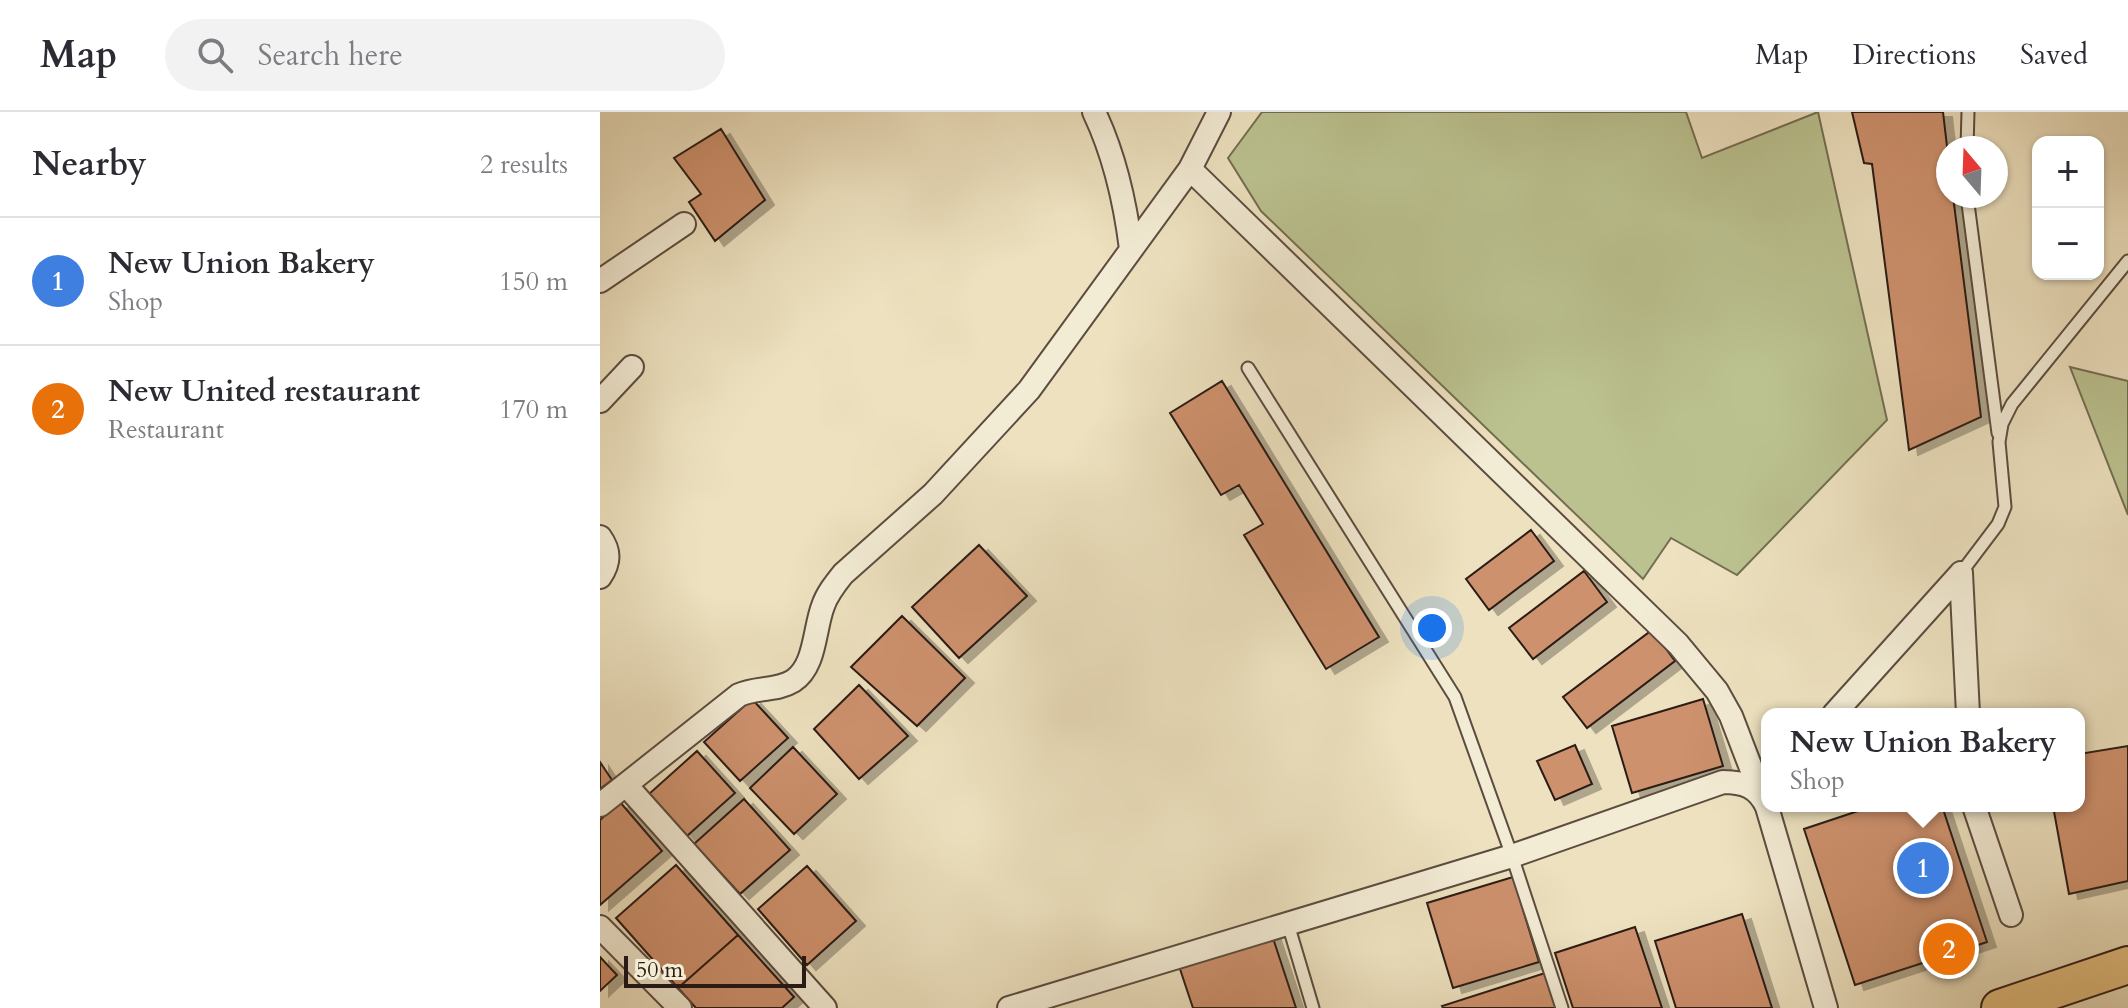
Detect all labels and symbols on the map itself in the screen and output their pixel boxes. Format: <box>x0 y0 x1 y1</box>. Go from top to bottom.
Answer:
north arrow <box>1936 136 2008 208</box>
your location <box>1412 608 1452 648</box>
pin: 1 <box>1897 838 1949 898</box>
pin: 2 <box>1923 919 1975 979</box>
scale bar <box>624 952 806 988</box>

